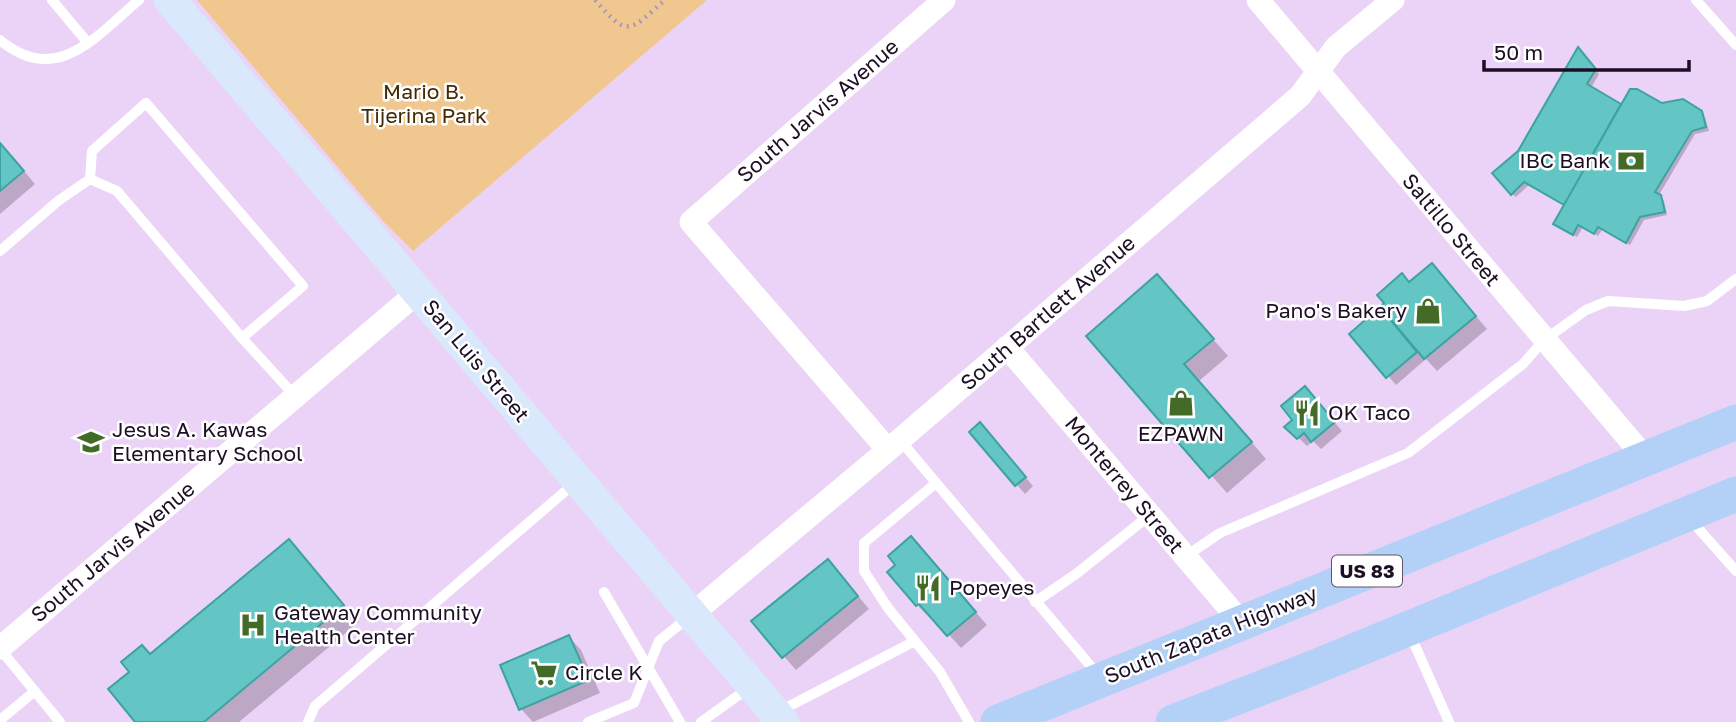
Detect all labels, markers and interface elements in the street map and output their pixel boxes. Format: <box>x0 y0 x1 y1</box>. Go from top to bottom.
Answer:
scale bar <box>1484 28 1689 72</box>
street label: South Jarvis Avenue <box>731 33 903 187</box>
text: 50 m <box>1494 39 1543 65</box>
park label: Mario B. Tijerina Park <box>361 78 487 128</box>
bank icon: IBC Bank <box>1616 146 1646 176</box>
place label: IBC Bank <box>1519 147 1610 173</box>
street label: Saltillo Street <box>1397 168 1506 291</box>
street label: South Bartlett Avenue <box>955 229 1140 395</box>
street label: San Luis Street <box>418 294 536 427</box>
shop icon: Pano's Bakery <box>1413 296 1443 326</box>
place label: Pano's Bakery <box>1265 297 1407 323</box>
shop icon: EZPAWN <box>1166 388 1196 418</box>
restaurant icon: OK Taco <box>1292 398 1322 428</box>
place label: OK Taco <box>1328 399 1410 425</box>
street label: Monterrey Street <box>1060 410 1190 558</box>
place label: Jesus A. Kawas Elementary School <box>112 416 303 466</box>
place label: EZPAWN <box>1138 420 1224 446</box>
school or university icon: Jesus A. Kawas Elementary School <box>76 427 106 457</box>
street label: South Jarvis Avenue <box>25 475 199 627</box>
road number: US 83 <box>1332 556 1402 586</box>
restaurant icon: Popeyes <box>913 573 943 603</box>
place label: Popeyes <box>949 574 1034 600</box>
street label: South Zapata Highway <box>1101 579 1321 689</box>
place label: Gateway Community Health Center <box>274 599 482 649</box>
hospital icon: Gateway Community Health Center <box>238 610 268 640</box>
supermarket icon: Circle K <box>529 658 559 688</box>
place label: Circle K <box>565 659 643 685</box>

